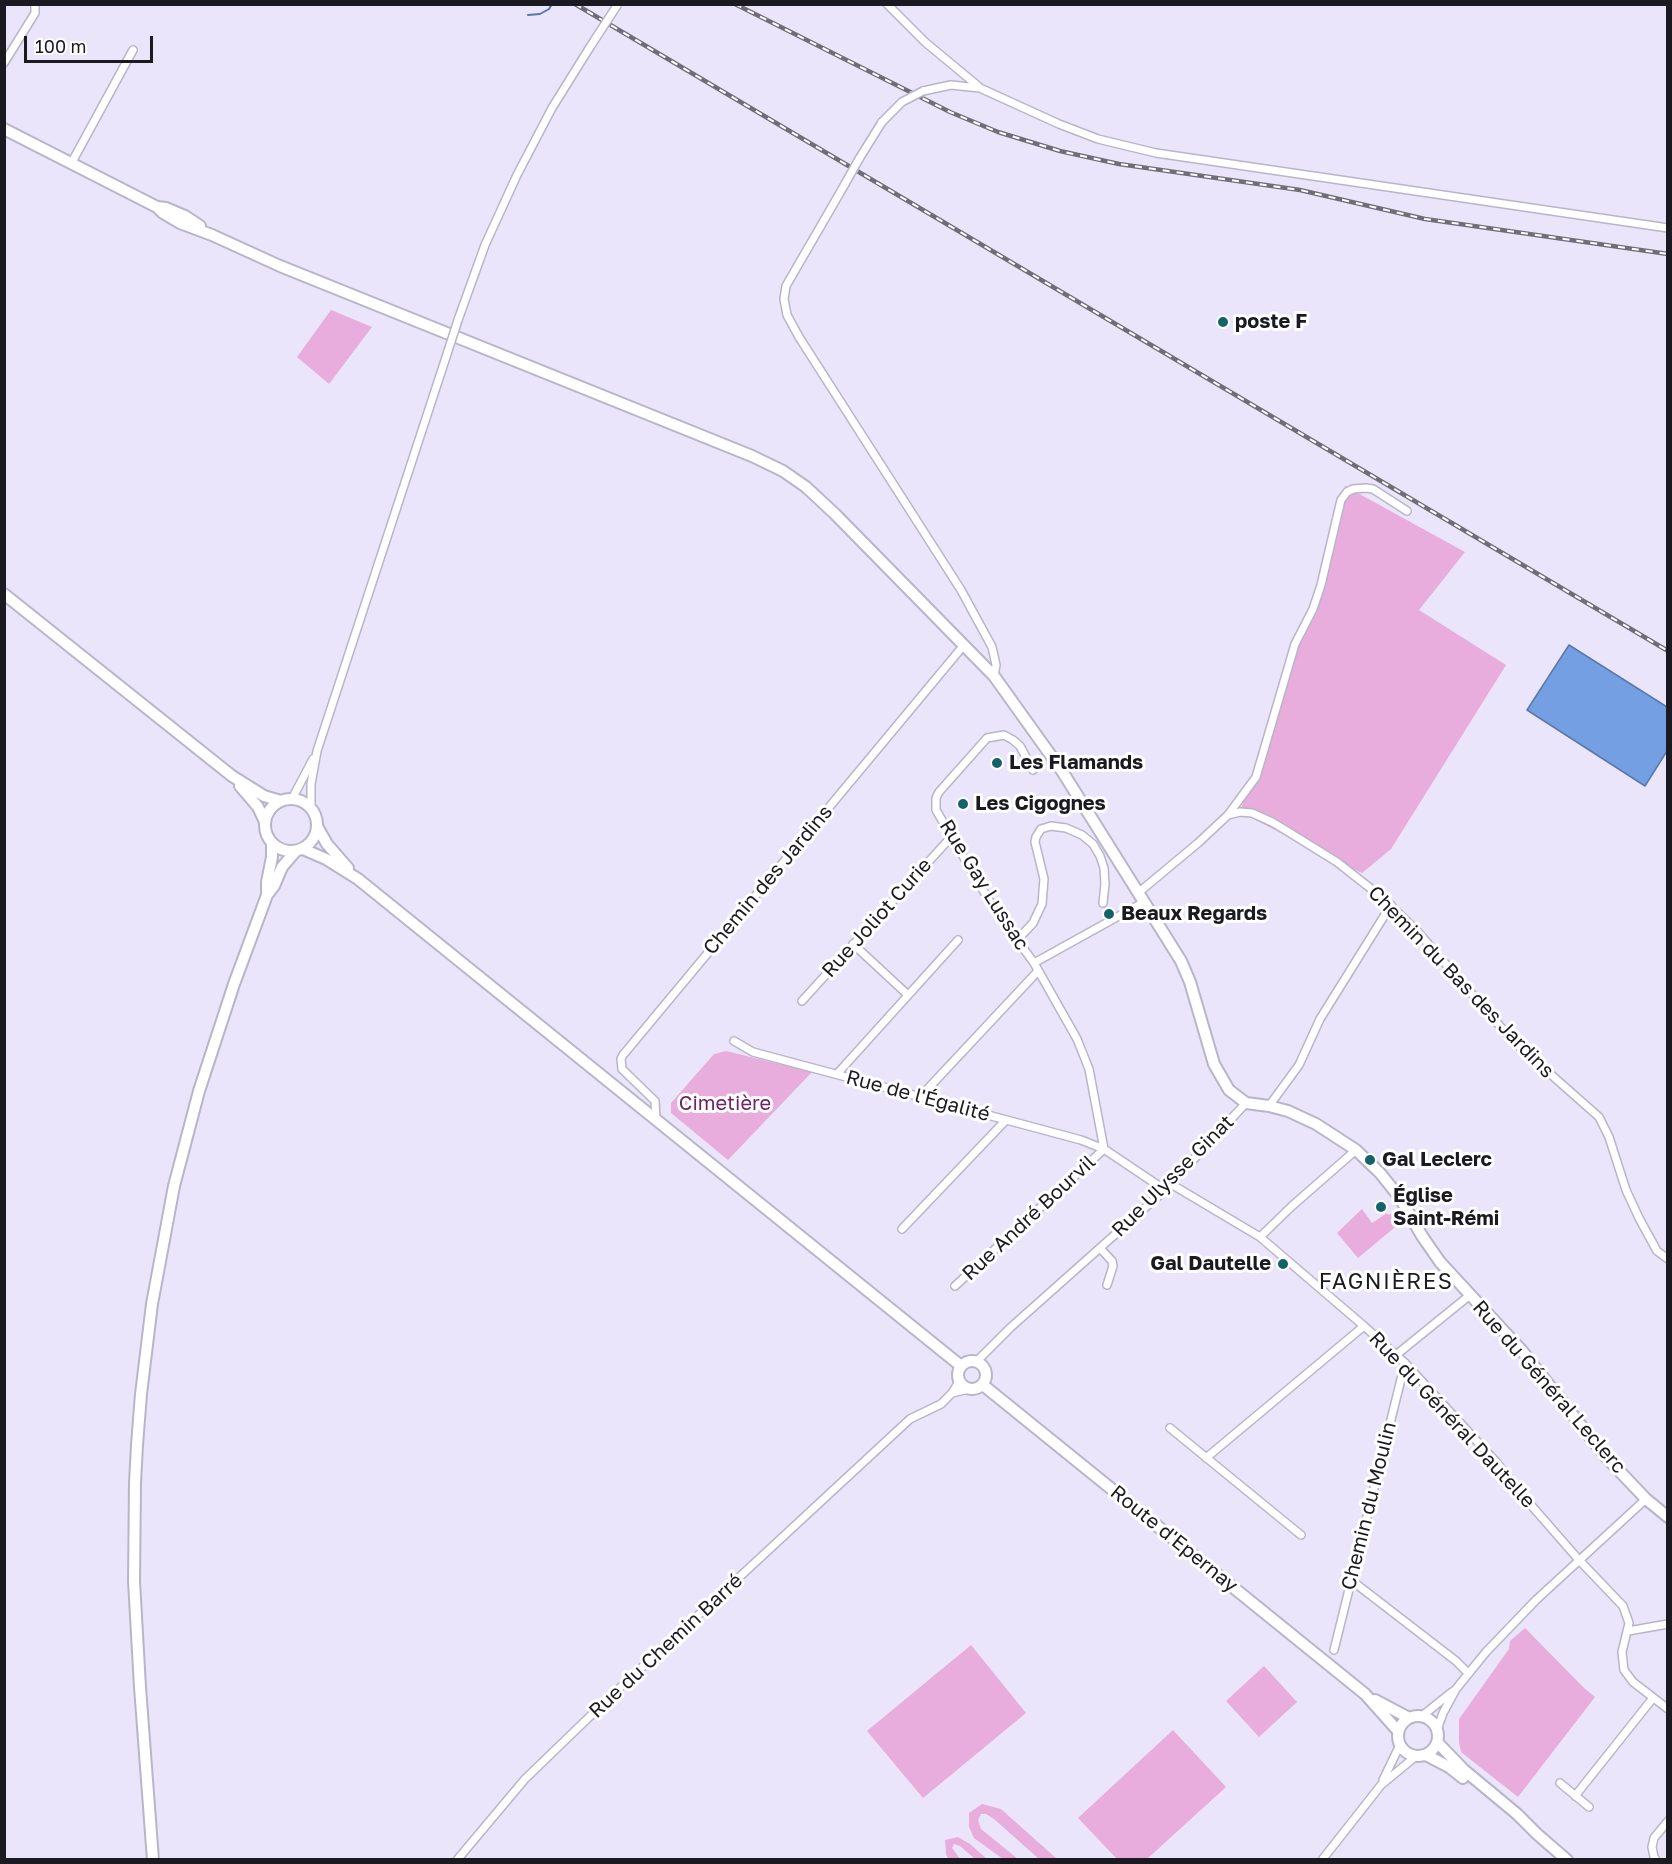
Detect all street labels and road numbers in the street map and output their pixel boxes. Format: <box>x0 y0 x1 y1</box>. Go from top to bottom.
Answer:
street label: Chemin des Jardins <box>698 800 838 960</box>
street label: Rue Gay Lussac <box>934 815 1034 955</box>
street label: Rue Joliot Curie <box>817 853 937 983</box>
street label: Chemin du Bas des Jardins <box>1363 881 1559 1083</box>
street label: Rue de l'Égalité <box>844 1065 992 1127</box>
street label: Rue Ulysse Ginat <box>1107 1110 1239 1242</box>
street label: Rue André Bourvil <box>958 1150 1100 1286</box>
street label: Rue du Général Leclerc <box>1467 1296 1631 1478</box>
street label: Rue du Général Dautelle <box>1364 1327 1540 1513</box>
street label: Chemin du Moulin <box>1336 1419 1402 1593</box>
street label: Route d'Epernay <box>1105 1480 1243 1598</box>
street label: Rue du Chemin Barré <box>584 1569 748 1723</box>

